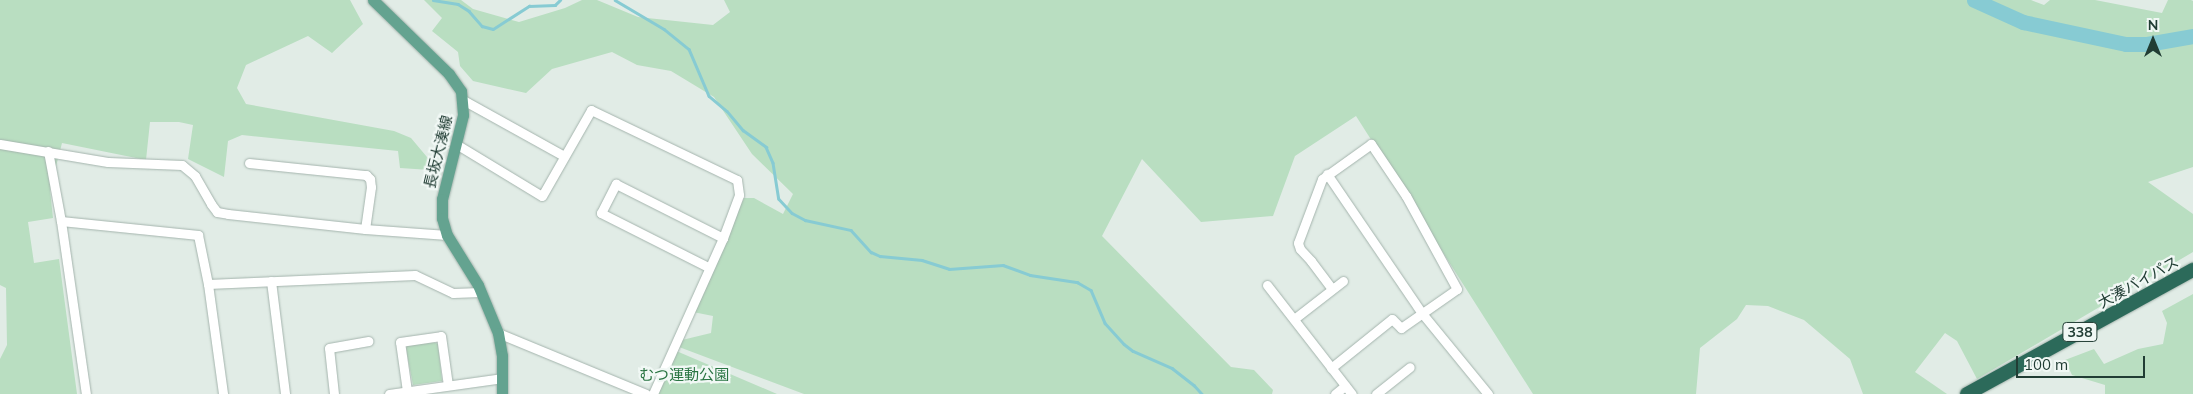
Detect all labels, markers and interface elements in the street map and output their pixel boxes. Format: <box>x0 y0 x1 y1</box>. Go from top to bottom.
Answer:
north arrow <box>2128 15 2178 65</box>
text: N <box>2148 16 2158 34</box>
street label: 長坂大湊線 <box>420 113 456 191</box>
street label: 大湊バイパス <box>2094 252 2182 312</box>
road number: 338 <box>2061 321 2099 344</box>
scale bar <box>2018 346 2147 378</box>
text: 100 m <box>2024 355 2068 374</box>
park label: むつ運動公園 <box>639 366 729 384</box>

